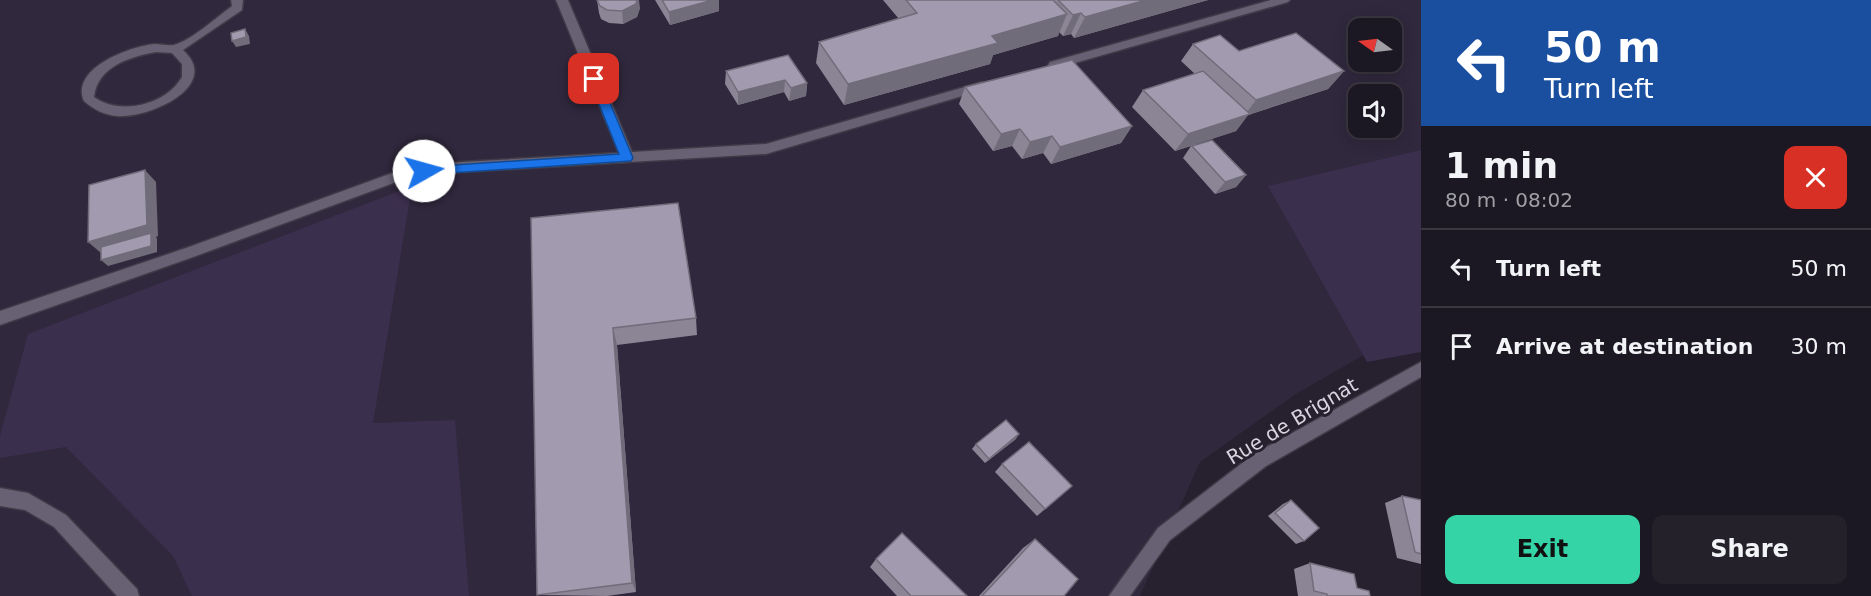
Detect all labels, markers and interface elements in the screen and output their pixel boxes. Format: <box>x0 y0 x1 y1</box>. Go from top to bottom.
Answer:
north arrow <box>1348 18 1402 72</box>
map controls <box>1348 18 1402 138</box>
text: 50 m <box>1544 23 1661 72</box>
icon: left <box>1445 24 1523 102</box>
pin <box>568 53 619 104</box>
icon: arrive <box>577 62 610 95</box>
text: Turn left <box>1544 73 1654 104</box>
button: sound <box>1348 84 1402 138</box>
position arrow <box>392 139 456 203</box>
text: 1 min <box>1445 145 1558 186</box>
button: close <box>1784 146 1847 209</box>
text: 80 m · 08:02 <box>1445 188 1573 212</box>
icon: left <box>1445 252 1478 285</box>
text: Turn left <box>1496 256 1601 281</box>
text: 50 m <box>1791 256 1847 281</box>
icon: arrive <box>1445 330 1478 363</box>
text: Arrive at destination <box>1496 334 1753 359</box>
text: 30 m <box>1791 334 1847 359</box>
street label: Rue de Brignat <box>1222 372 1362 470</box>
button: Exit <box>1445 515 1640 584</box>
button: Share <box>1652 515 1847 584</box>

